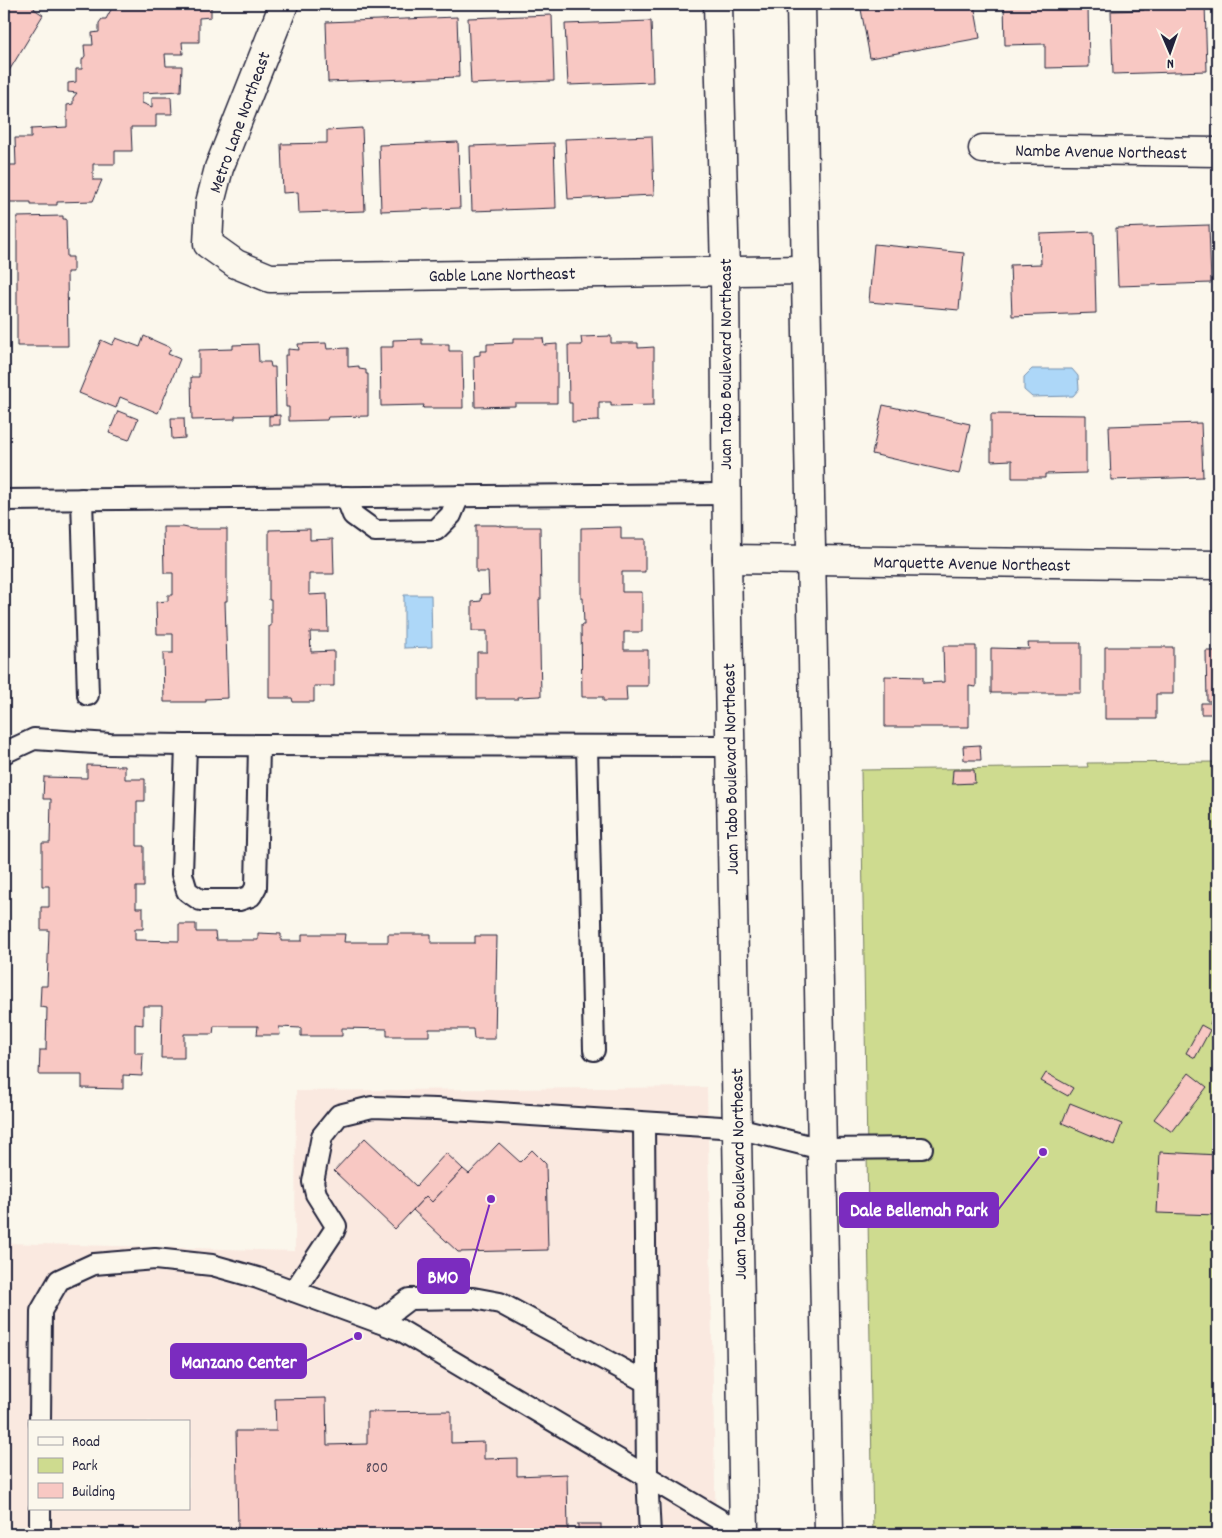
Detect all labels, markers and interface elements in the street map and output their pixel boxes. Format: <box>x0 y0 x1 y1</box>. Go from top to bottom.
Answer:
north arrow <box>1144 28 1194 78</box>
street label: Metro Lane Northeast <box>204 48 279 197</box>
text: N <box>1166 53 1174 73</box>
street label: Nambe Avenue Northeast <box>1015 140 1187 168</box>
street label: Juan Tabo Boulevard Northeast <box>715 258 740 470</box>
street label: Gable Lane Northeast <box>428 263 576 290</box>
street label: Marquette Avenue Northeast <box>873 551 1071 580</box>
street label: Juan Tabo Boulevard Northeast <box>718 663 747 875</box>
street label: Juan Tabo Boulevard Northeast <box>726 1068 755 1280</box>
callout: Dale Bellemah Park <box>840 1193 998 1227</box>
text: Dale Bellemah Park <box>850 1199 988 1226</box>
callout: BMO <box>418 1259 469 1293</box>
text: BMO <box>427 1266 459 1293</box>
callout: Manzano Center <box>171 1344 306 1378</box>
text: Manzano Center <box>181 1351 298 1378</box>
legend <box>28 1420 190 1510</box>
text: Road <box>72 1432 100 1454</box>
text: Park <box>72 1456 98 1478</box>
house number: 800 <box>366 1458 388 1480</box>
text: Building <box>72 1482 115 1504</box>

